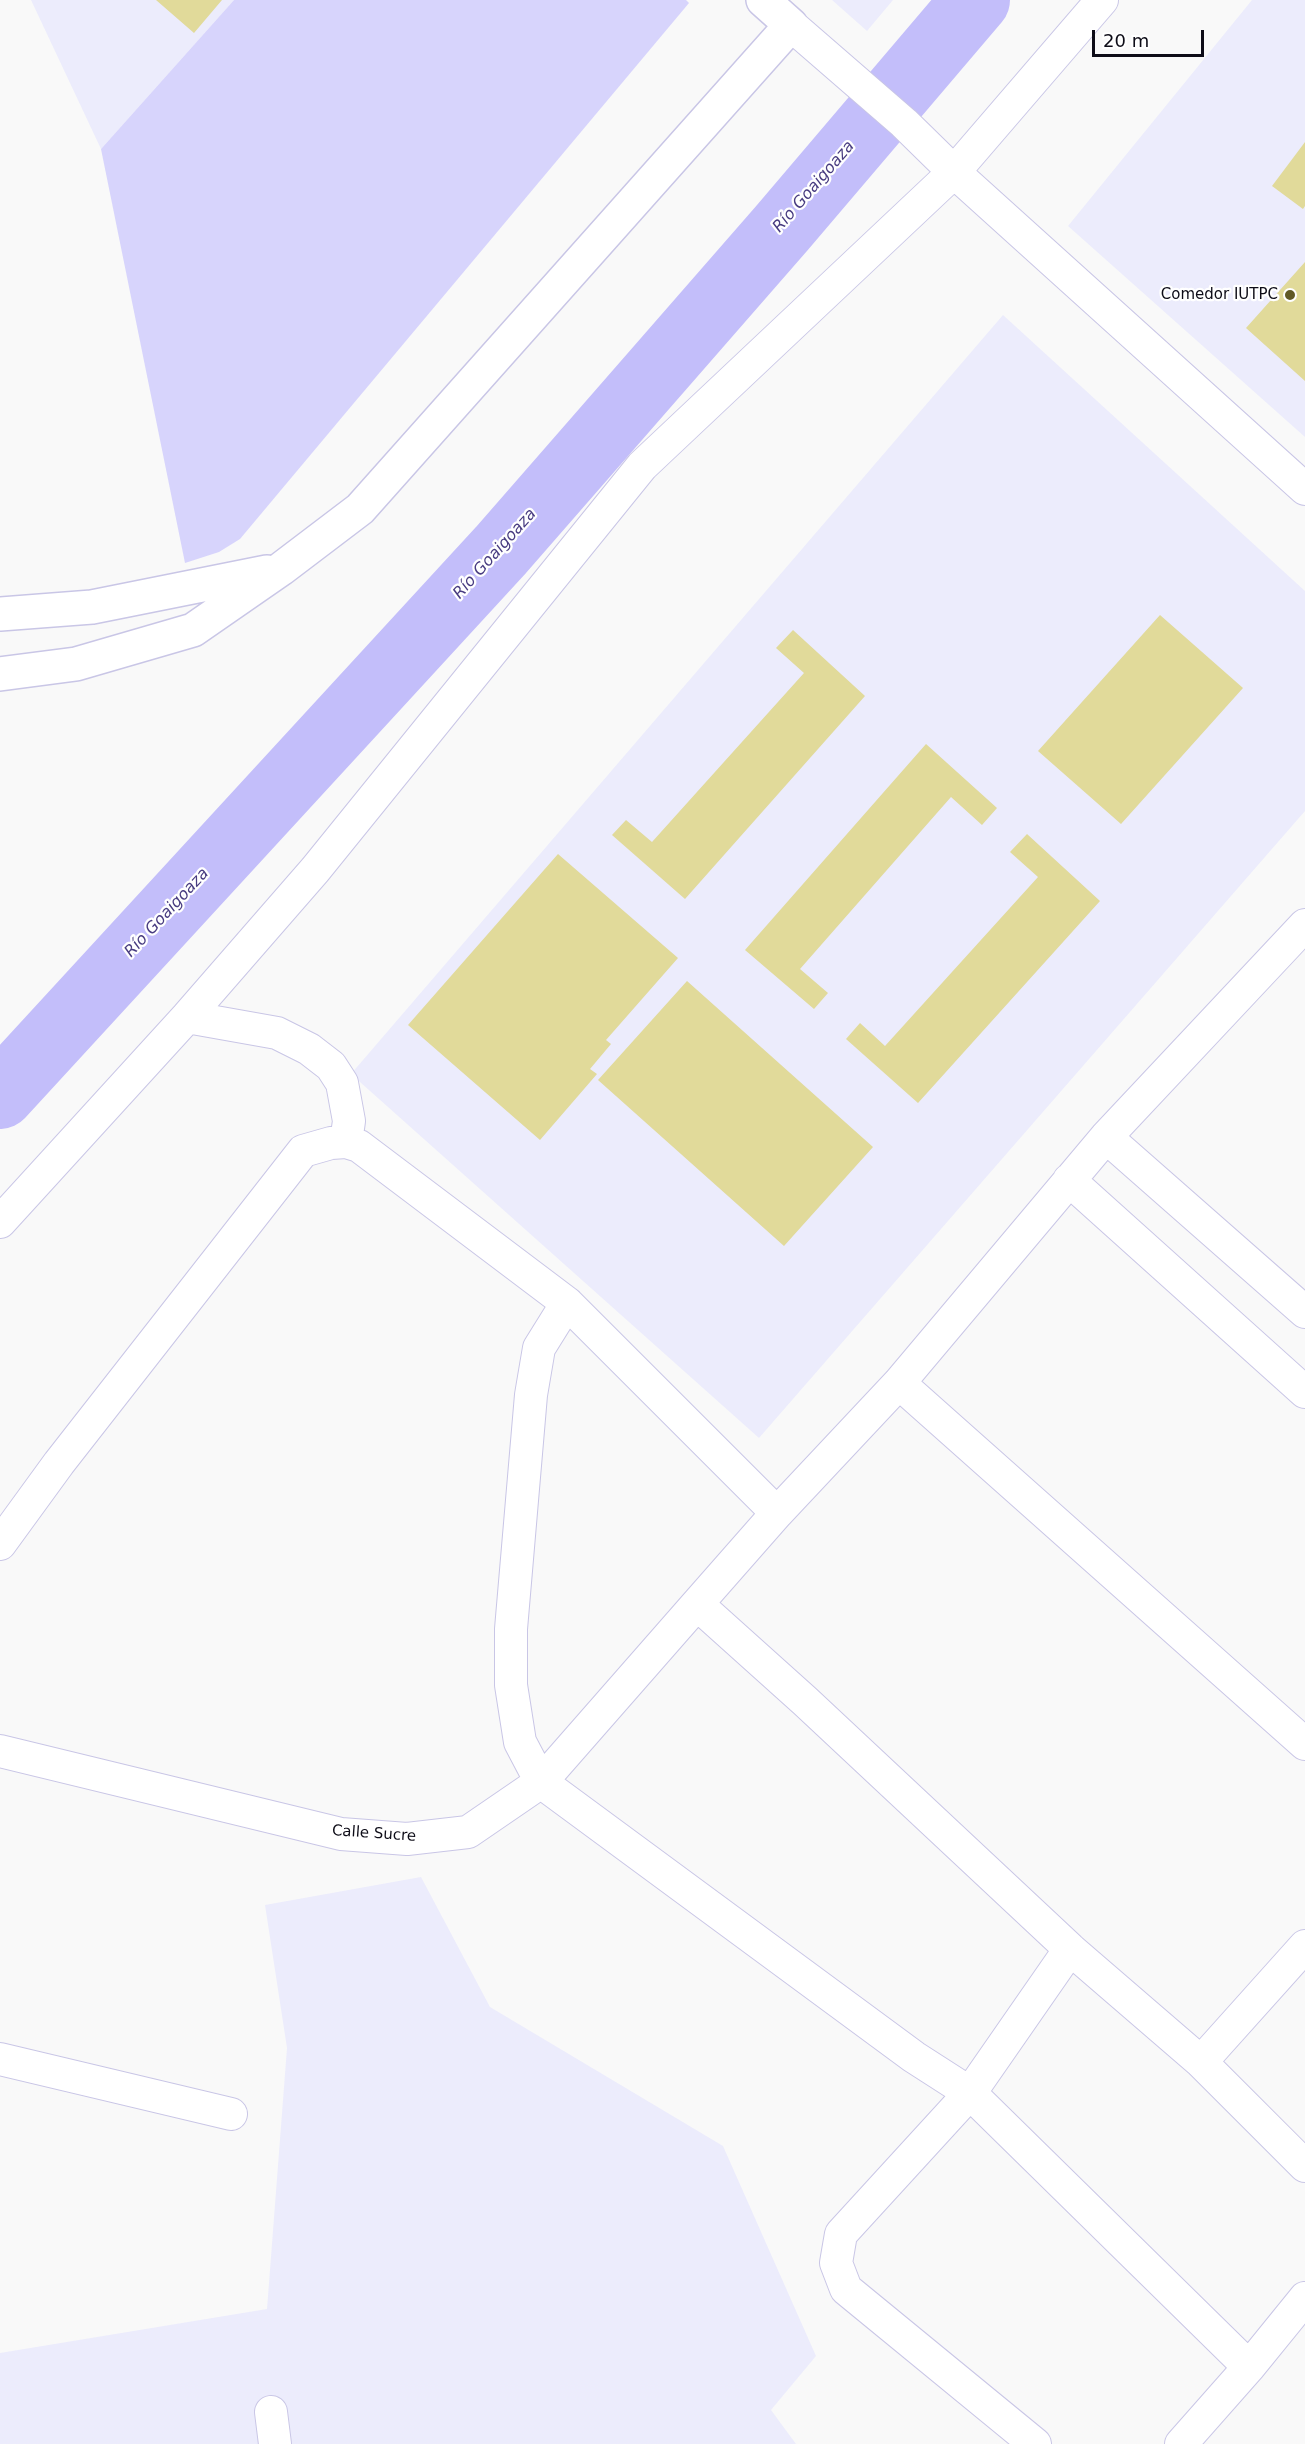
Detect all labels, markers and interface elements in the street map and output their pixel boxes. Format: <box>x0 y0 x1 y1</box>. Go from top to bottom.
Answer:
scale bar <box>1095 18 1208 56</box>
text: 20 m <box>1103 30 1149 51</box>
water label: Río Goaigoaza <box>769 137 859 237</box>
place label: Comedor IUTPC <box>1161 286 1278 304</box>
marker: Comedor IUTPC <box>1283 288 1297 302</box>
water label: Río Goaigoaza <box>449 505 541 603</box>
water label: Río Goaigoaza <box>121 864 213 962</box>
street label: Calle Sucre <box>331 1822 417 1846</box>

